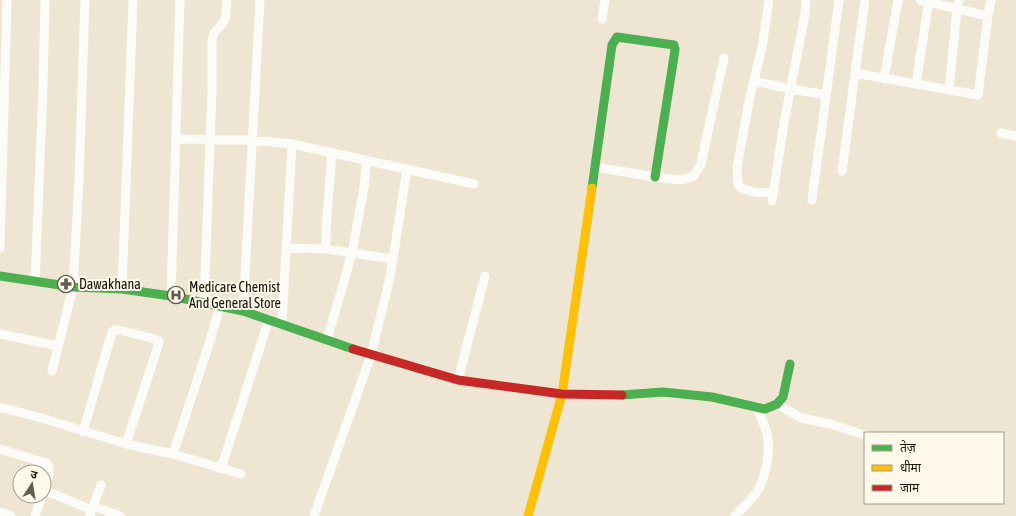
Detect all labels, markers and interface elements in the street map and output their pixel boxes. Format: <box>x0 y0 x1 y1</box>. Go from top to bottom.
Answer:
pharmacy icon: Dawakhana <box>56 274 76 294</box>
place label: Dawakhana <box>79 276 141 292</box>
place label: Medicare Chemist And General Store <box>189 279 281 311</box>
hospital icon: Medicare Chemist And General Store <box>166 285 186 305</box>
legend <box>864 432 1004 504</box>
text: तेज़ <box>900 440 917 455</box>
text: धीमा <box>900 460 922 475</box>
north arrow <box>12 464 52 504</box>
text: उ <box>30 468 39 481</box>
text: जाम <box>900 481 920 495</box>

